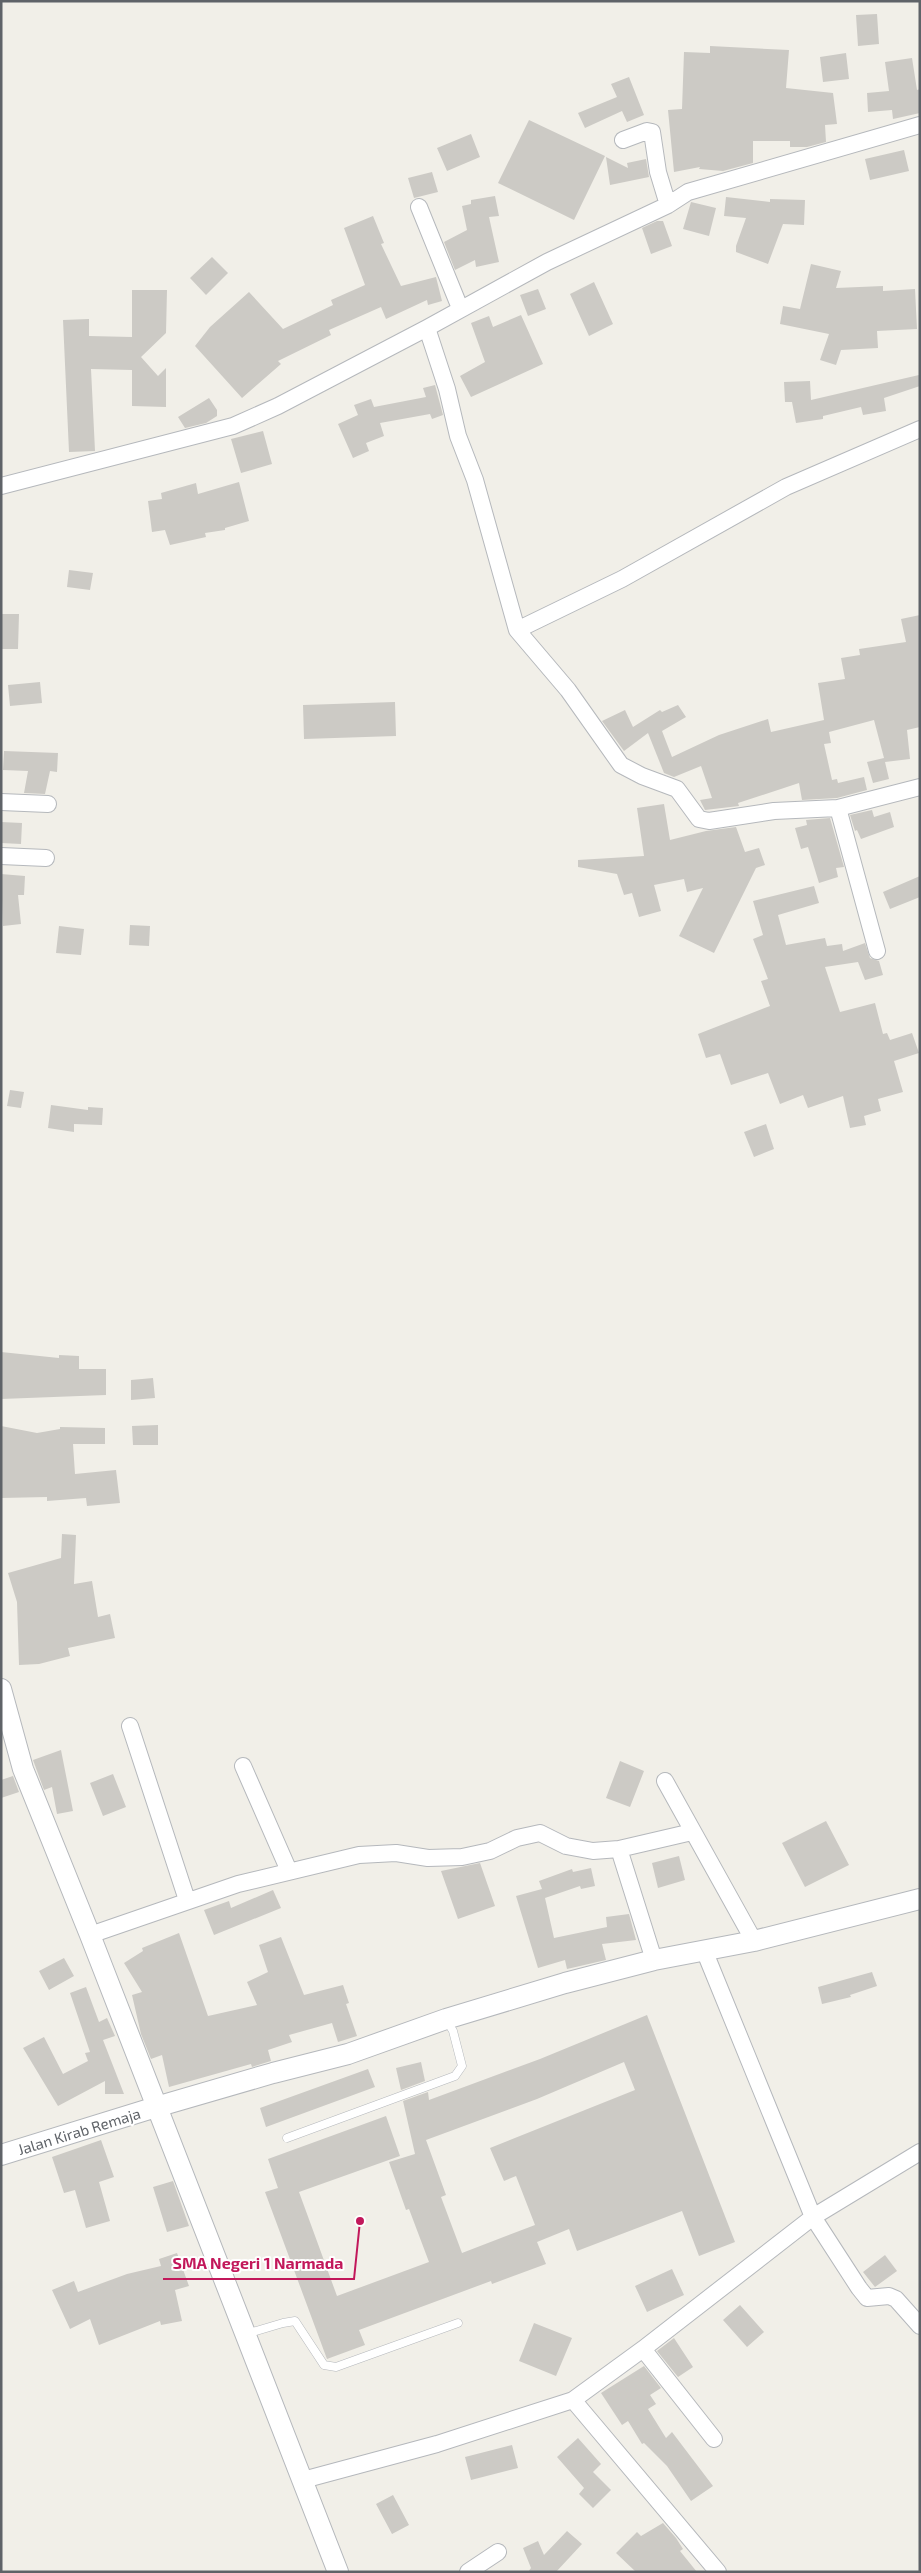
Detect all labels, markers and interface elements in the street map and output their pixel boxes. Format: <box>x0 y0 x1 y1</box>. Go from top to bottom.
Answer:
street label: Jalan Kirab Remaja <box>15 2104 143 2159</box>
callout: SMA Negeri 1 Narmada <box>163 2248 354 2279</box>
text: SMA Negeri 1 Narmada <box>173 2253 343 2272</box>

